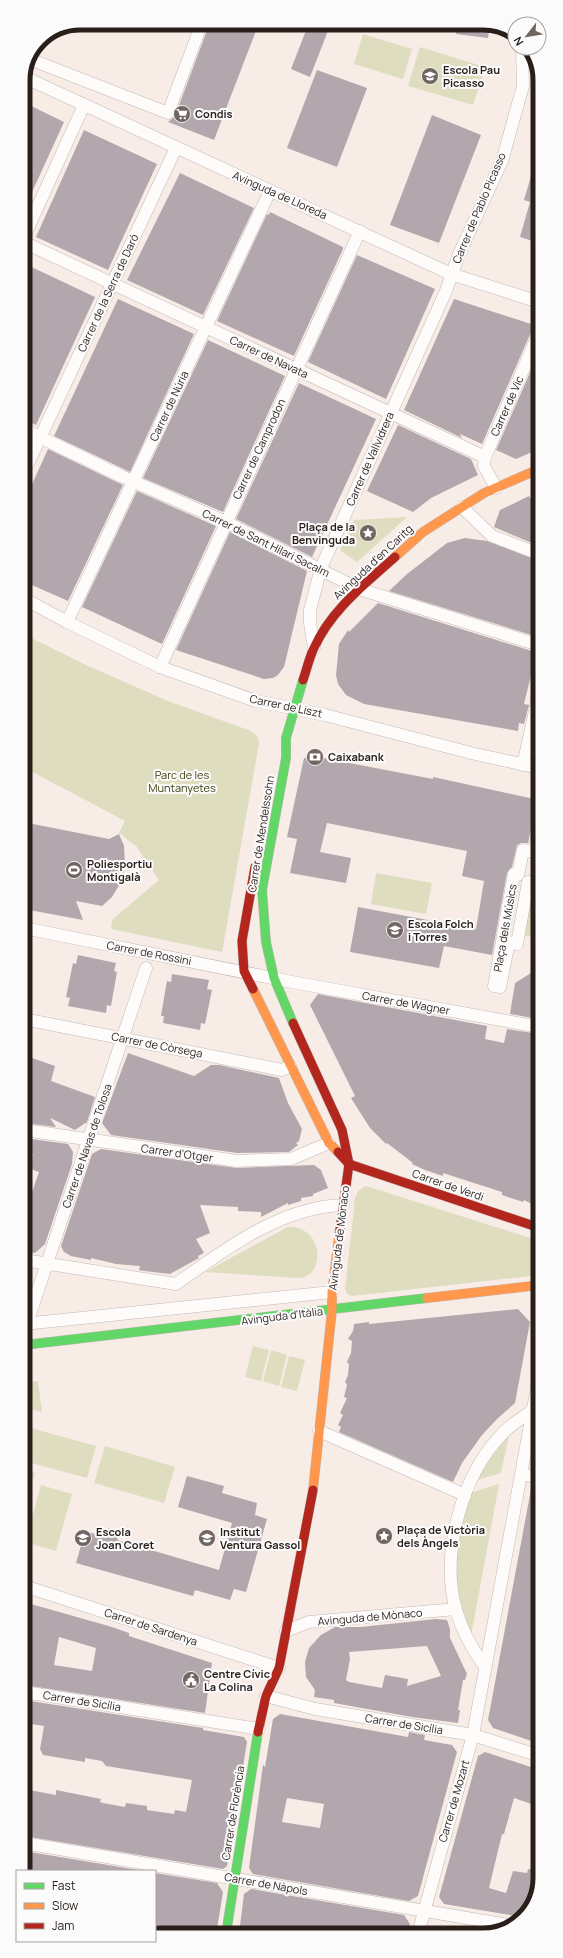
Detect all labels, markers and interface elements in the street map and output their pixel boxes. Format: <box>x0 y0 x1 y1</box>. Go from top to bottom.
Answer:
north arrow <box>507 16 547 56</box>
text: N <box>509 34 526 49</box>
place label: Escola Pau Picasso <box>443 62 500 90</box>
school or university icon: Escola Pau Picasso <box>420 66 440 86</box>
supermarket icon: Condis <box>172 104 192 124</box>
place label: Condis <box>195 106 233 121</box>
street label: Carrer de Pablo Picasso <box>448 150 509 266</box>
street label: Avinguda de Lloreda <box>231 167 330 222</box>
street label: Carrer de la Serra de Daró <box>74 231 142 354</box>
street label: Carrer de Navata <box>228 332 311 381</box>
street label: Carrer de Núria <box>146 368 191 444</box>
street label: Carrer de Vic <box>487 373 527 438</box>
street label: Carrer de Camprodon <box>229 396 288 501</box>
street label: Carrer de Vallvidrera <box>342 409 397 508</box>
street label: Carrer de Sant Hilari Sacalm <box>200 505 332 580</box>
place label: Plaça de la Benvinguda <box>292 519 355 547</box>
street label: Avinguda d'en Caritg <box>330 521 416 602</box>
place icon: Plaça de la Benvinguda <box>358 523 378 543</box>
street label: Carrer de Liszt <box>248 691 324 721</box>
bank icon: Caixabank <box>305 747 325 767</box>
place label: Caixabank <box>328 749 385 764</box>
park label: Parc de les Muntanyetes <box>148 767 216 795</box>
street label: Carrer de Mendelssohn <box>244 774 277 893</box>
place label: Poliesportiu Montigalà <box>87 856 152 884</box>
sports icon: Poliesportiu Montigalà <box>64 860 84 880</box>
street label: Plaça dels Músics <box>489 882 520 973</box>
place label: Escola Folch i Torres <box>408 916 474 944</box>
school or university icon: Escola Folch i Torres <box>385 920 405 940</box>
street label: Carrer de Rossini <box>105 937 193 968</box>
street label: Carrer de Wagner <box>361 987 451 1018</box>
street label: Carrer de Còrsega <box>110 1028 204 1061</box>
street label: Carrer de Navas de Tolosa <box>58 1082 115 1210</box>
street label: Carrer d'Otger <box>140 1140 214 1165</box>
street label: Carrer de Verdi <box>410 1165 486 1204</box>
street label: Avinguda de Mònaco <box>325 1184 352 1291</box>
street label: Avinguda d'Itàlia <box>240 1303 324 1328</box>
place label: Plaça de Victòria dels Àngels <box>397 1522 485 1550</box>
place label: Escola Joan Coret <box>96 1524 155 1552</box>
place label: Institut Ventura Gassol <box>220 1524 300 1552</box>
place icon: Plaça de Victòria dels Àngels <box>374 1526 394 1546</box>
school or university icon: Escola Joan Coret <box>73 1528 93 1548</box>
school or university icon: Institut Ventura Gassol <box>197 1528 217 1548</box>
street label: Carrer de Sardenya <box>103 1604 200 1649</box>
street label: Avinguda de Mònaco <box>317 1604 423 1629</box>
place label: Centre Cívic La Colina <box>204 1666 270 1694</box>
public building icon: Centre Cívic La Colina <box>181 1670 201 1690</box>
street label: Carrer de Sicília <box>42 1687 122 1714</box>
street label: Carrer de Sicília <box>364 1710 444 1737</box>
street label: Carrer de Mozart <box>435 1758 472 1844</box>
street label: Carrer de Florència <box>218 1765 247 1861</box>
street label: Carrer de Nàpols <box>223 1869 309 1898</box>
legend <box>16 1870 156 1942</box>
text: Fast <box>52 1877 76 1894</box>
text: Slow <box>52 1897 78 1914</box>
text: Jam <box>52 1917 74 1934</box>

